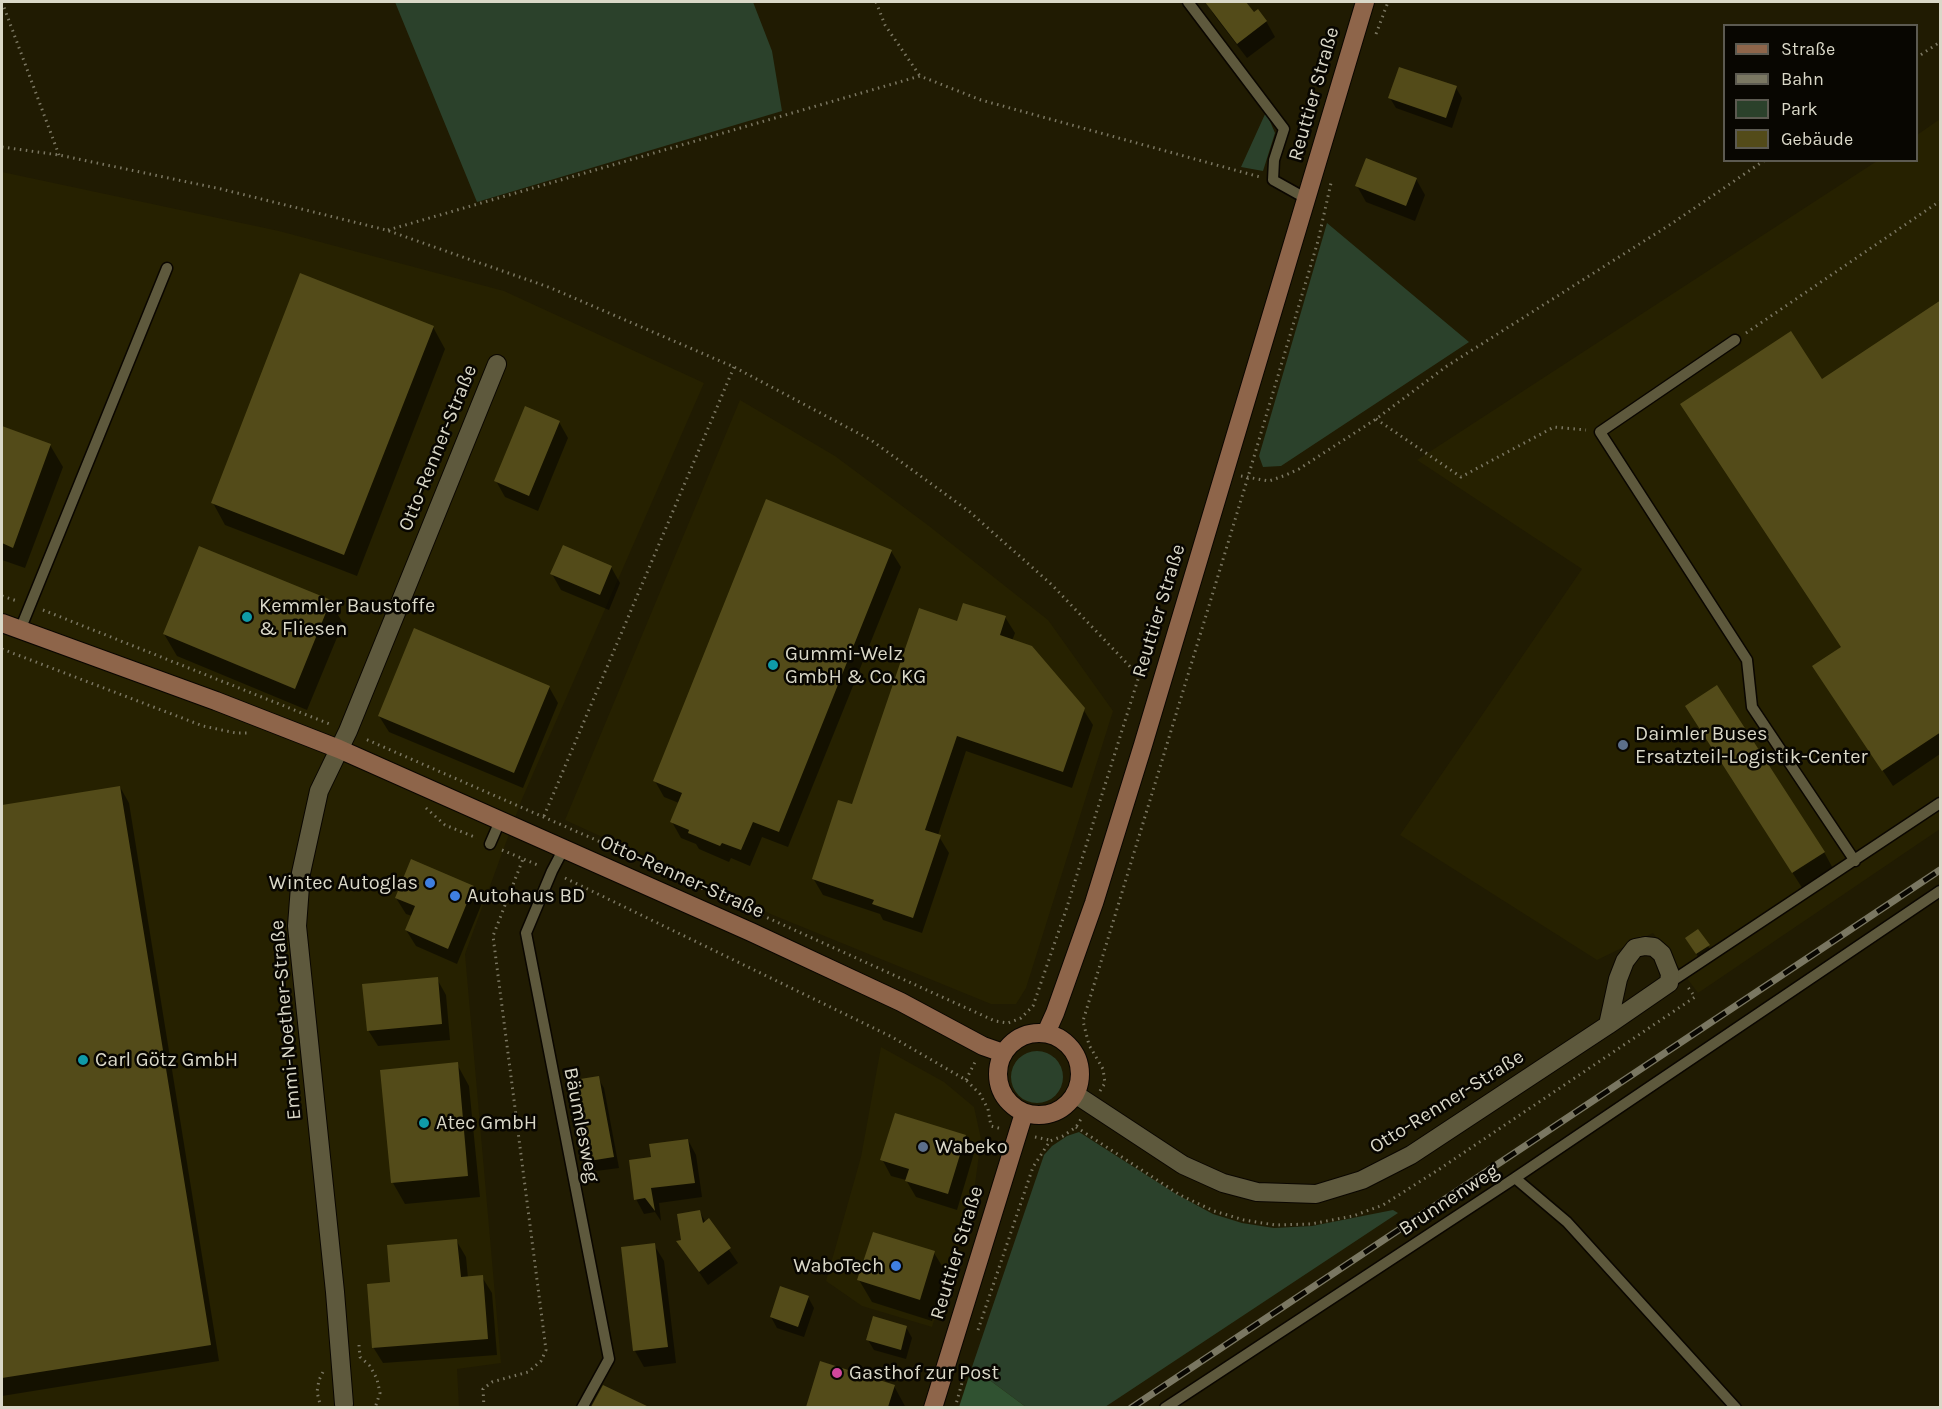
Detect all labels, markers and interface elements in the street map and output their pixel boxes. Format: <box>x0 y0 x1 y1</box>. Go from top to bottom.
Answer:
street label: Reuttier Straße <box>1283 24 1345 164</box>
legend <box>1723 24 1918 162</box>
text: Straße <box>1781 38 1835 60</box>
text: Bahn <box>1781 68 1824 90</box>
text: Park <box>1781 98 1818 120</box>
text: Gebäude <box>1781 128 1853 150</box>
street label: Otto-Renner-Straße <box>394 361 482 535</box>
street label: Reuttier Straße <box>1127 541 1191 681</box>
place label: Kemmler Baustoffe & Fliesen <box>259 594 435 641</box>
marker: Kemmler Baustoffe & Fliesen <box>240 610 254 624</box>
place label: Gummi-Welz GmbH & Co. KG <box>785 642 926 689</box>
marker: Gummi-Welz GmbH & Co. KG <box>766 658 780 672</box>
place label: Daimler Buses Ersatzteil-Logistik-Center <box>1635 722 1868 769</box>
marker: Daimler Buses Ersatzteil-Logistik-Center <box>1616 738 1630 752</box>
street label: Otto-Renner-Straße <box>596 830 768 924</box>
place label: Wintec Autoglas <box>269 871 418 895</box>
marker: Wintec Autoglas <box>423 876 437 890</box>
place label: Autohaus BD <box>467 884 585 908</box>
marker: Autohaus BD <box>448 889 462 903</box>
street label: Emmi-Noether-Straße <box>265 919 307 1121</box>
street label: Otto-Renner-Straße <box>1365 1045 1529 1159</box>
place label: Carl Götz GmbH <box>95 1048 238 1072</box>
marker: Carl Götz GmbH <box>76 1053 90 1067</box>
street label: Bäumlesweg <box>558 1065 604 1185</box>
place label: Atec GmbH <box>436 1111 537 1135</box>
marker: Atec GmbH <box>417 1116 431 1130</box>
place label: Wabeko <box>935 1135 1008 1159</box>
marker: Wabeko <box>916 1140 930 1154</box>
street label: Brunnenweg <box>1395 1159 1503 1241</box>
street label: Reuttier Straße <box>925 1183 989 1323</box>
place label: WaboTech <box>793 1254 884 1278</box>
marker: WaboTech <box>889 1259 903 1273</box>
place label: Gasthof zur Post <box>849 1361 999 1385</box>
marker: Gasthof zur Post <box>830 1366 844 1380</box>

